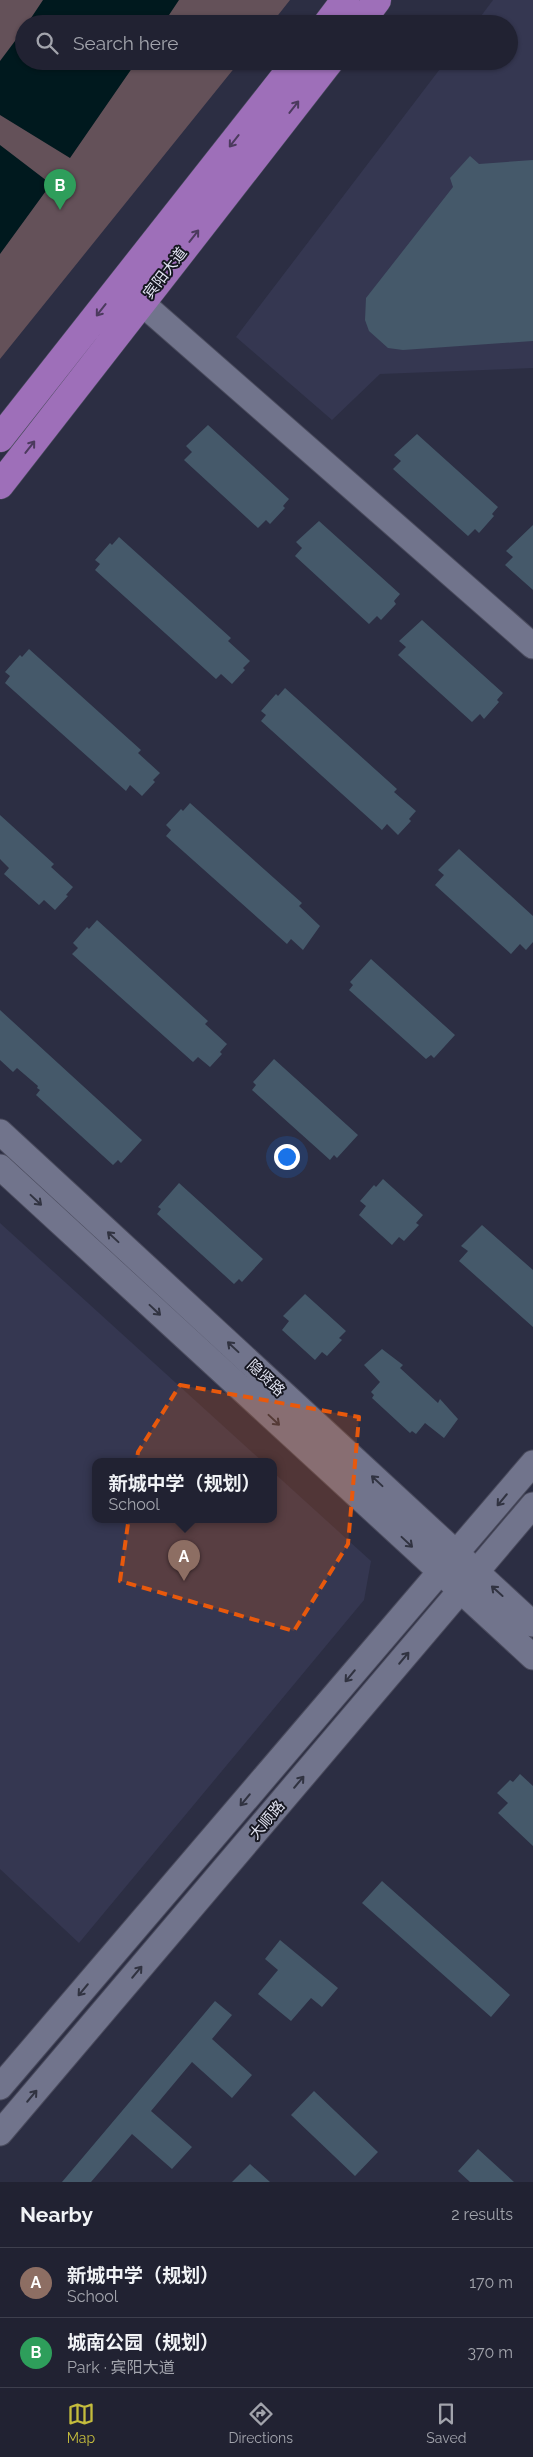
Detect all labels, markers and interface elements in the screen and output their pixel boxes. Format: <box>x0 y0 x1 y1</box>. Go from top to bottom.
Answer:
search box <box>15 15 518 70</box>
icon: search <box>33 29 61 57</box>
text: Search here <box>73 32 179 54</box>
one-way arrow <box>288 101 299 114</box>
one-way arrow <box>229 134 240 147</box>
pin: B <box>44 169 76 210</box>
one-way arrow <box>188 229 199 242</box>
street label: 宾阳大道 <box>139 244 191 302</box>
one-way arrow <box>96 303 107 316</box>
one-way arrow <box>24 441 35 454</box>
your location <box>274 1144 300 1170</box>
one-way arrow <box>29 1194 42 1206</box>
one-way arrow <box>107 1231 120 1243</box>
one-way arrow <box>149 1304 162 1316</box>
one-way arrow <box>226 1341 239 1353</box>
street label: 隐贤路 <box>243 1356 289 1400</box>
one-way arrow <box>268 1414 281 1426</box>
popup <box>92 1458 277 1523</box>
text: 新城中学（规划） <box>108 1472 261 1494</box>
one-way arrow <box>371 1475 384 1487</box>
one-way arrow <box>496 1493 507 1506</box>
text: School <box>108 1495 160 1514</box>
one-way arrow <box>400 1536 413 1548</box>
pin: A <box>168 1540 200 1581</box>
one-way arrow <box>490 1586 503 1597</box>
one-way arrow <box>399 1652 410 1665</box>
one-way arrow <box>345 1670 356 1683</box>
one-way arrow <box>293 1775 305 1788</box>
one-way arrow <box>240 1793 251 1806</box>
street label: 大顺路 <box>246 1797 288 1843</box>
one-way arrow <box>131 1966 142 1979</box>
one-way arrow <box>77 1984 88 1997</box>
one-way arrow <box>26 2090 37 2103</box>
text: Nearby <box>20 2202 93 2227</box>
text: 2 results <box>451 2205 513 2224</box>
text: 新城中学（规划） <box>67 2264 219 2286</box>
text: A <box>31 2273 41 2292</box>
text: 170 m <box>469 2273 513 2292</box>
text: School <box>67 2287 118 2306</box>
text: 城南公园（规划） <box>67 2331 219 2353</box>
text: B <box>31 2343 41 2362</box>
text: 370 m <box>467 2343 513 2362</box>
text: Park · 宾阳大道 <box>67 2358 175 2377</box>
tab: Map <box>67 2400 95 2446</box>
tab: Directions <box>228 2400 293 2446</box>
tab: Saved <box>426 2400 466 2446</box>

